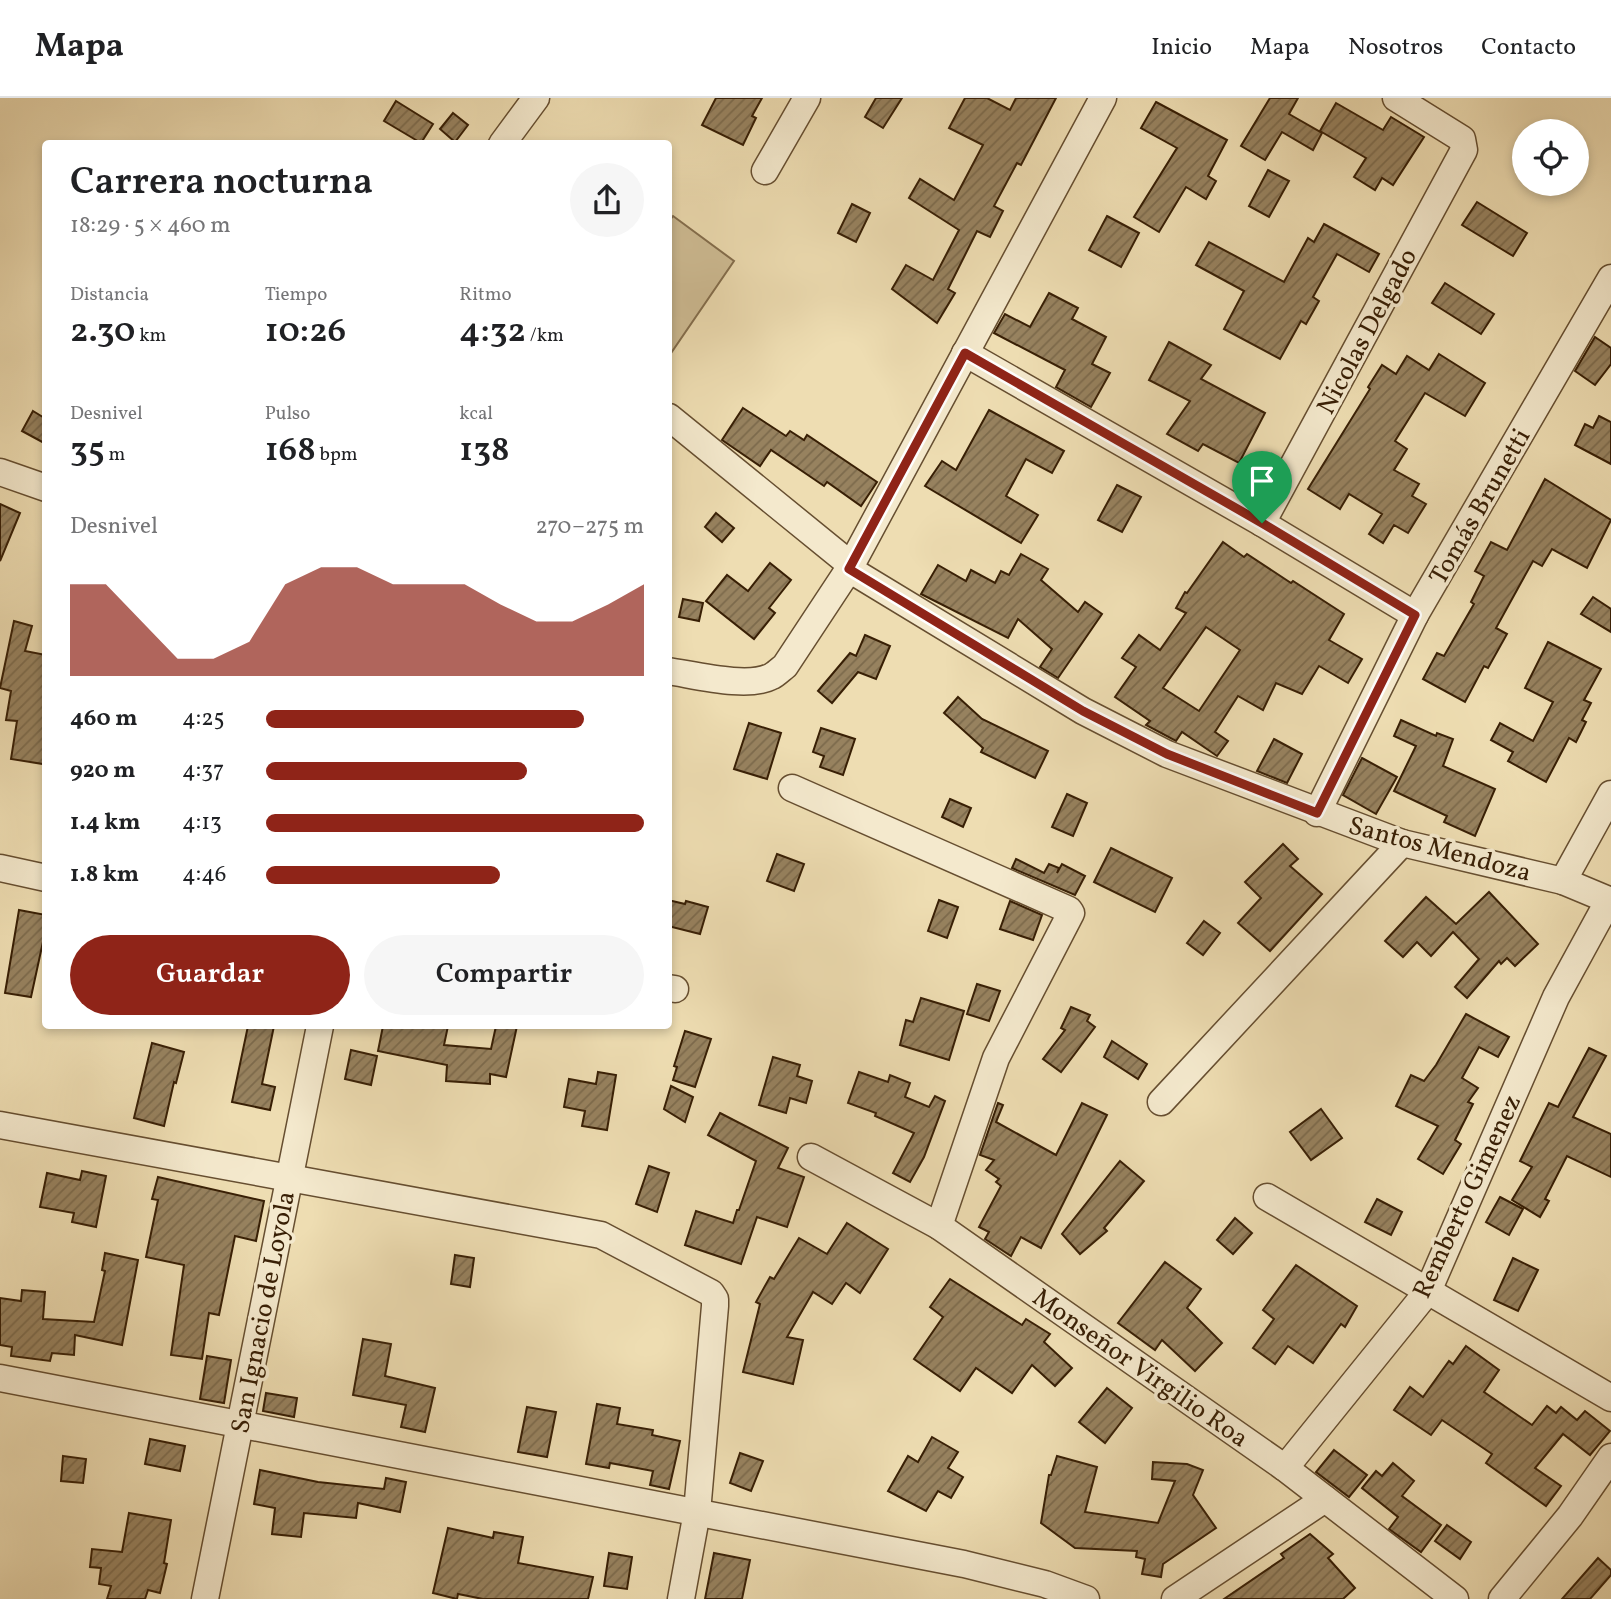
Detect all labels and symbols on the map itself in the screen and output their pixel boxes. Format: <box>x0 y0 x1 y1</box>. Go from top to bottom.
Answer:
street label: Nicolas Delgado <box>1309 243 1427 421</box>
street label: Tomás Brunetti <box>1421 422 1540 592</box>
pin <box>1232 451 1292 523</box>
street label: Santos Mendoza <box>1344 808 1535 892</box>
street label: Remberto Gimenez <box>1405 1089 1531 1305</box>
street label: San Ignacio de Loyola <box>223 1188 305 1437</box>
street label: Monseñor Virgilio Roa <box>1025 1280 1255 1457</box>

